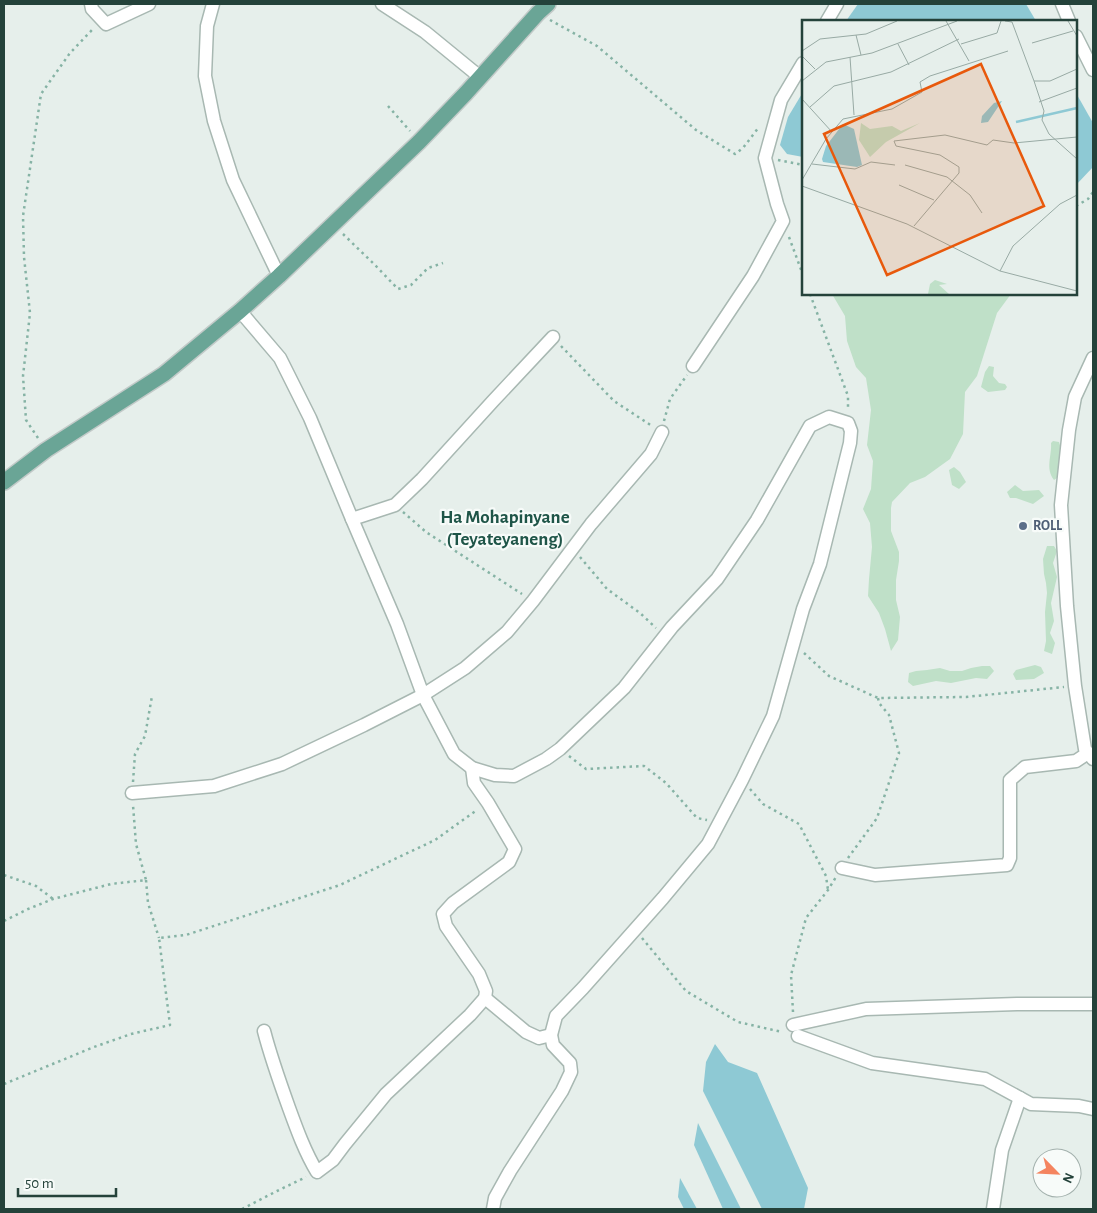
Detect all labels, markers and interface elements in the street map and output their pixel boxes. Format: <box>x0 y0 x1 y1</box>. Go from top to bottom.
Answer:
inset map <box>802 20 1077 295</box>
district label: Ha Mohapinyane (Teyateyaneng) <box>440 508 570 549</box>
place label: ROLL <box>1033 519 1063 533</box>
marker: ROLL <box>1017 520 1029 532</box>
north arrow <box>1032 1148 1082 1198</box>
scale bar <box>18 1166 115 1198</box>
text: N <box>1060 1171 1076 1185</box>
text: 50 m <box>25 1176 54 1191</box>

